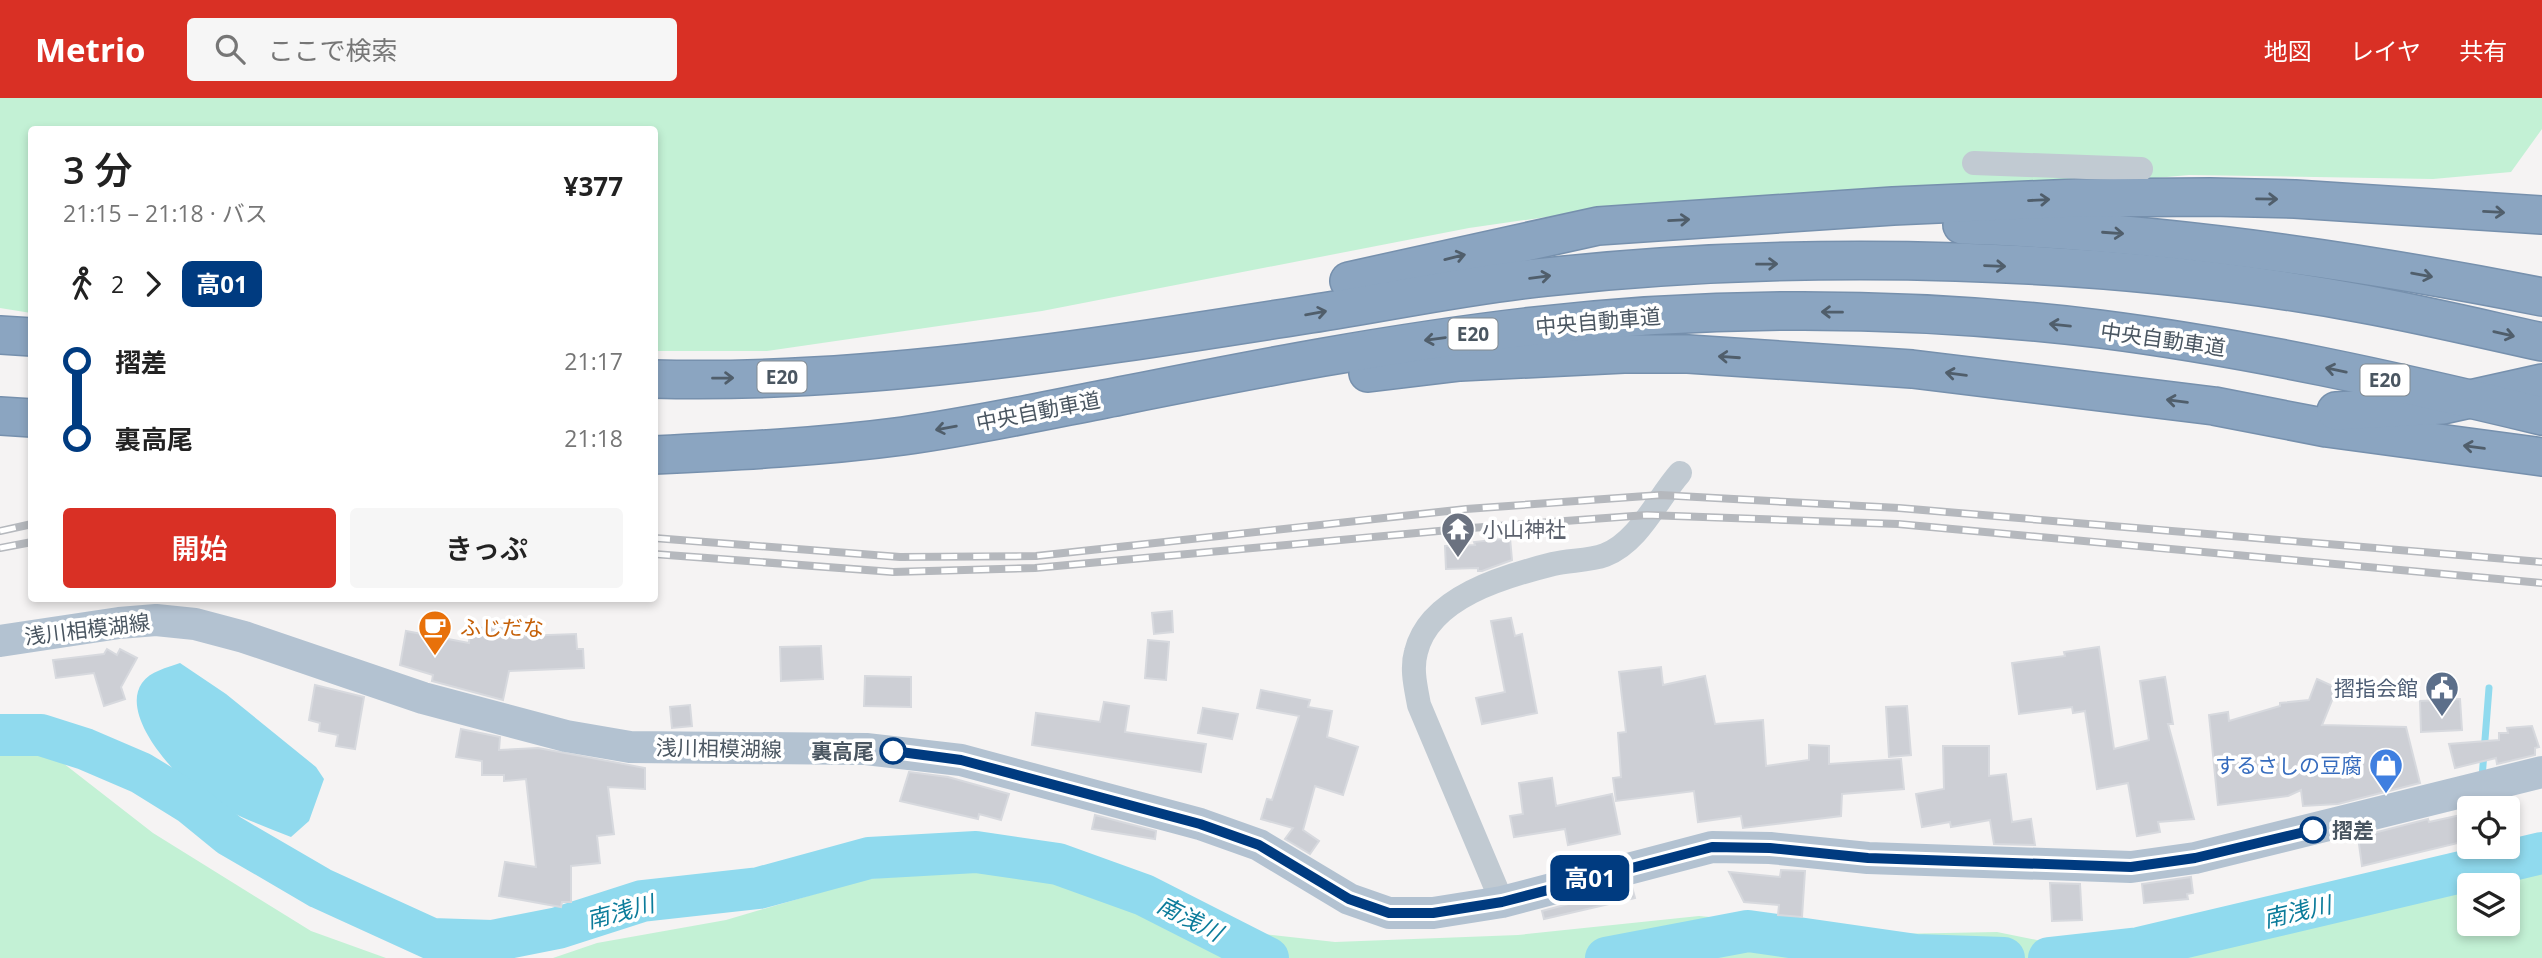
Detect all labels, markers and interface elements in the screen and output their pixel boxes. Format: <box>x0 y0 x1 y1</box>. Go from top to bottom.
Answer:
search box <box>187 18 677 81</box>
text: Metrio <box>35 27 145 72</box>
icon: search <box>211 30 249 68</box>
text: ここで検索 <box>267 32 397 68</box>
text: 地図 <box>2264 34 2312 67</box>
text: レイヤ <box>2350 34 2421 67</box>
text: 共有 <box>2459 34 2507 67</box>
text: 3 分 <box>63 143 133 195</box>
text: ¥377 <box>564 168 623 204</box>
one-way arrow <box>2255 192 2278 205</box>
one-way arrow <box>2027 193 2050 206</box>
text: 21:15 – 21:18 · バス <box>63 197 268 229</box>
one-way arrow <box>2482 206 2504 219</box>
one-way arrow <box>1668 213 1690 226</box>
one-way arrow <box>2101 227 2124 240</box>
one-way arrow <box>1443 250 1466 263</box>
one-way arrow <box>1756 257 1779 270</box>
one-way arrow <box>1983 259 2006 272</box>
icon: walk <box>63 265 101 303</box>
icon: forward <box>134 265 172 303</box>
text: 高01 <box>196 267 248 300</box>
text: 2 <box>111 268 124 300</box>
one-way arrow <box>2411 269 2433 282</box>
one-way arrow <box>1529 271 1551 284</box>
street label: 中央自動車道 <box>1534 302 1662 340</box>
one-way arrow <box>1821 305 1844 319</box>
one-way arrow <box>1304 306 1327 319</box>
street label: 中央自動車道 <box>2099 316 2227 362</box>
road number: E20 <box>1448 318 1498 350</box>
one-way arrow <box>2049 318 2071 331</box>
one-way arrow <box>2492 328 2515 341</box>
one-way arrow <box>1424 333 1447 346</box>
text: 摺差 <box>115 344 167 380</box>
text: 21:17 <box>564 345 623 377</box>
one-way arrow <box>1719 350 1741 363</box>
road number: E20 <box>758 362 806 392</box>
one-way arrow <box>2325 362 2348 376</box>
road number: E20 <box>2360 364 2410 396</box>
one-way arrow <box>1945 368 1968 381</box>
one-way arrow <box>711 371 734 385</box>
street label: 中央自動車道 <box>973 385 1103 437</box>
one-way arrow <box>2166 395 2189 408</box>
text: 裏高尾 <box>115 421 193 457</box>
text: 21:18 <box>564 422 623 454</box>
one-way arrow <box>935 422 958 436</box>
one-way arrow <box>2464 441 2486 454</box>
button: 開始 <box>63 508 336 588</box>
button: きっぷ <box>350 508 623 588</box>
temple icon: 小山神社 <box>1439 510 1477 559</box>
place label: 小山神社 <box>1482 515 1566 543</box>
street label: 浅川相模湖線 <box>23 607 151 651</box>
cafe icon: ふじだな <box>416 608 454 657</box>
place label: ふじだな <box>460 613 544 641</box>
public building icon: 摺指会館 <box>2423 669 2461 718</box>
place label: 摺指会館 <box>2334 674 2418 702</box>
street label: 浅川相模湖線 <box>656 733 782 763</box>
place label: 裏高尾 <box>811 737 874 765</box>
marker: 裏高尾 <box>880 738 906 764</box>
shop icon: するさしの豆腐 <box>2367 746 2405 795</box>
place label: するさしの豆腐 <box>2215 751 2362 779</box>
map controls <box>2457 796 2520 936</box>
button: locate <box>2457 796 2520 859</box>
place label: 摺差 <box>2332 816 2374 844</box>
marker: 摺差 <box>2300 817 2326 843</box>
line badge: 高01 <box>1550 855 1630 901</box>
text: 高01 <box>1564 861 1616 894</box>
button: layers <box>2457 873 2520 936</box>
water label: 南浅川 <box>583 886 660 935</box>
water label: 南浅川 <box>2260 887 2337 934</box>
water label: 南浅川 <box>1152 888 1231 949</box>

